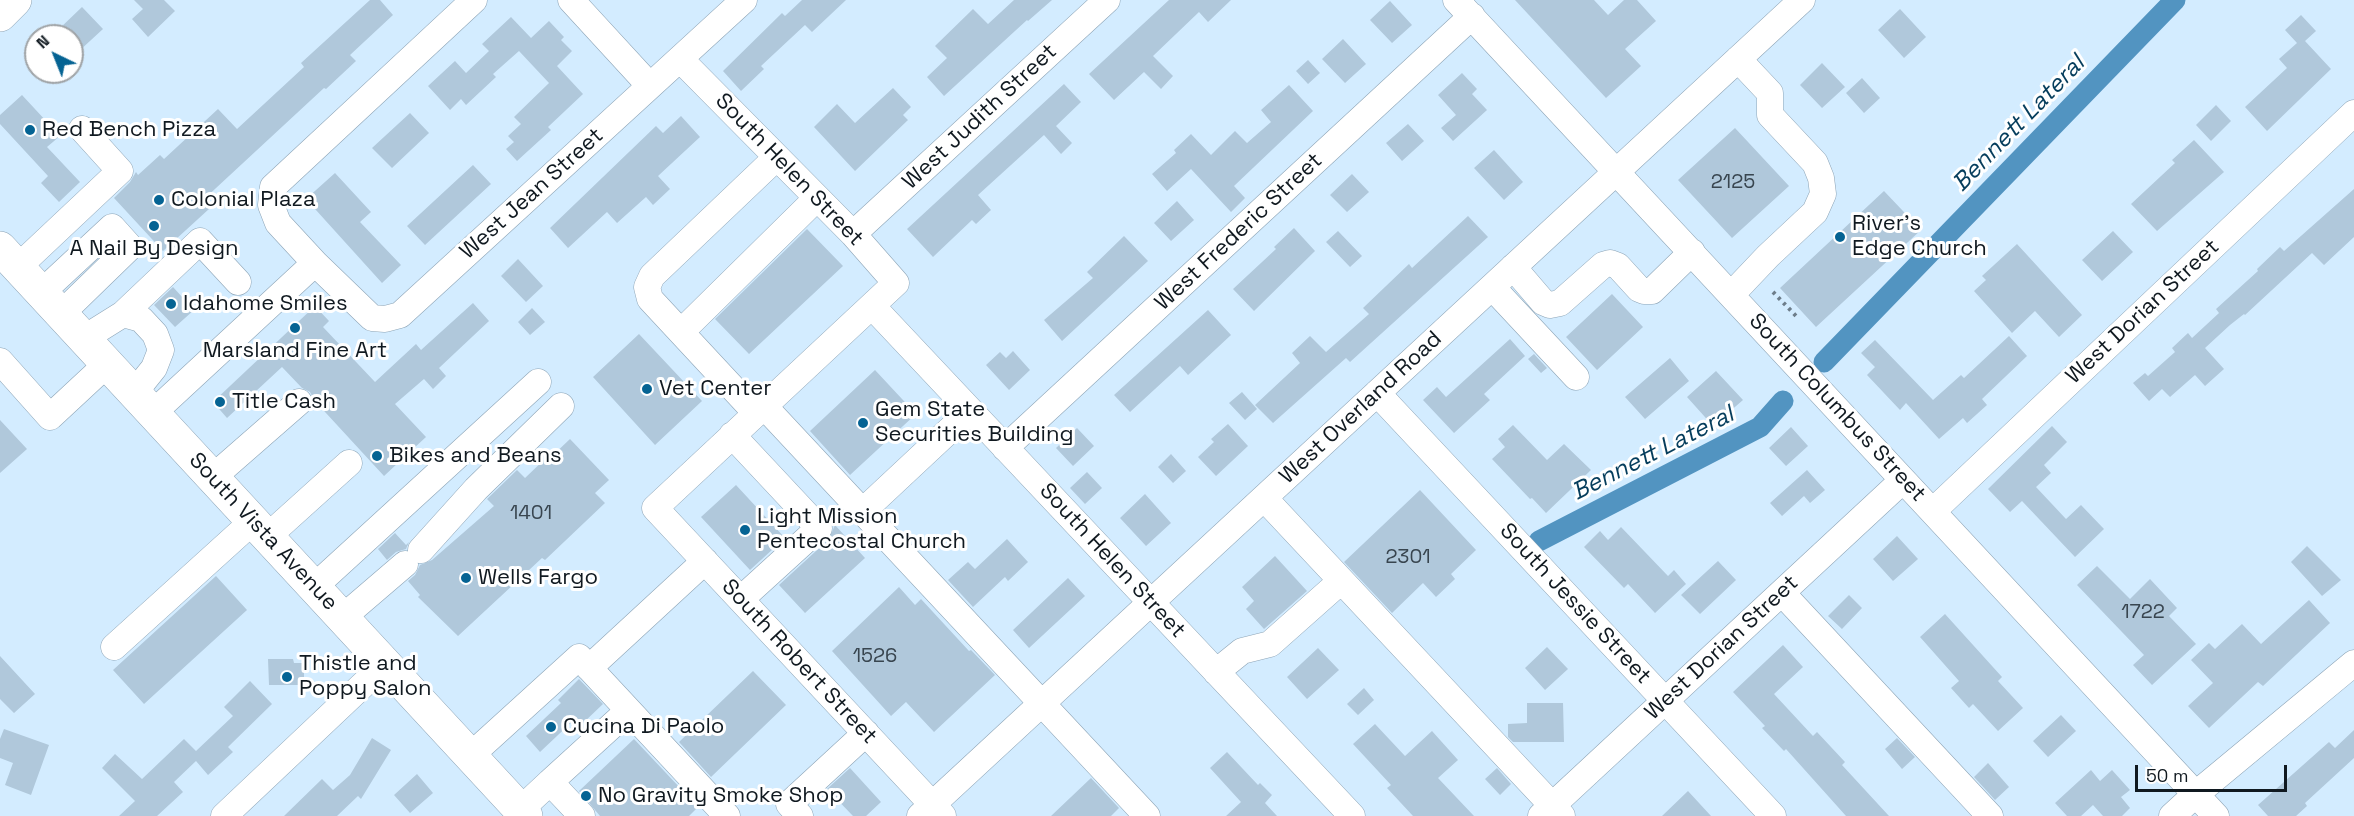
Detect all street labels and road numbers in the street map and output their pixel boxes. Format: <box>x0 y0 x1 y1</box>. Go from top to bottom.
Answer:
street label: West Judith Street <box>897 39 1063 195</box>
street label: South Helen Street <box>709 88 869 252</box>
street label: West Jean Street <box>455 123 609 265</box>
street label: West Frederic Street <box>1150 148 1328 316</box>
street label: West Dorian Street <box>2061 234 2225 390</box>
street label: South Columbus Street <box>1743 309 1931 507</box>
street label: West Overland Road <box>1275 326 1447 490</box>
street label: South Vista Avenue <box>183 448 343 616</box>
street label: South Helen Street <box>1033 478 1191 644</box>
street label: South Jessie Street <box>1494 518 1656 690</box>
street label: West Dorian Street <box>1640 570 1804 726</box>
street label: South Robert Street <box>716 574 882 750</box>

